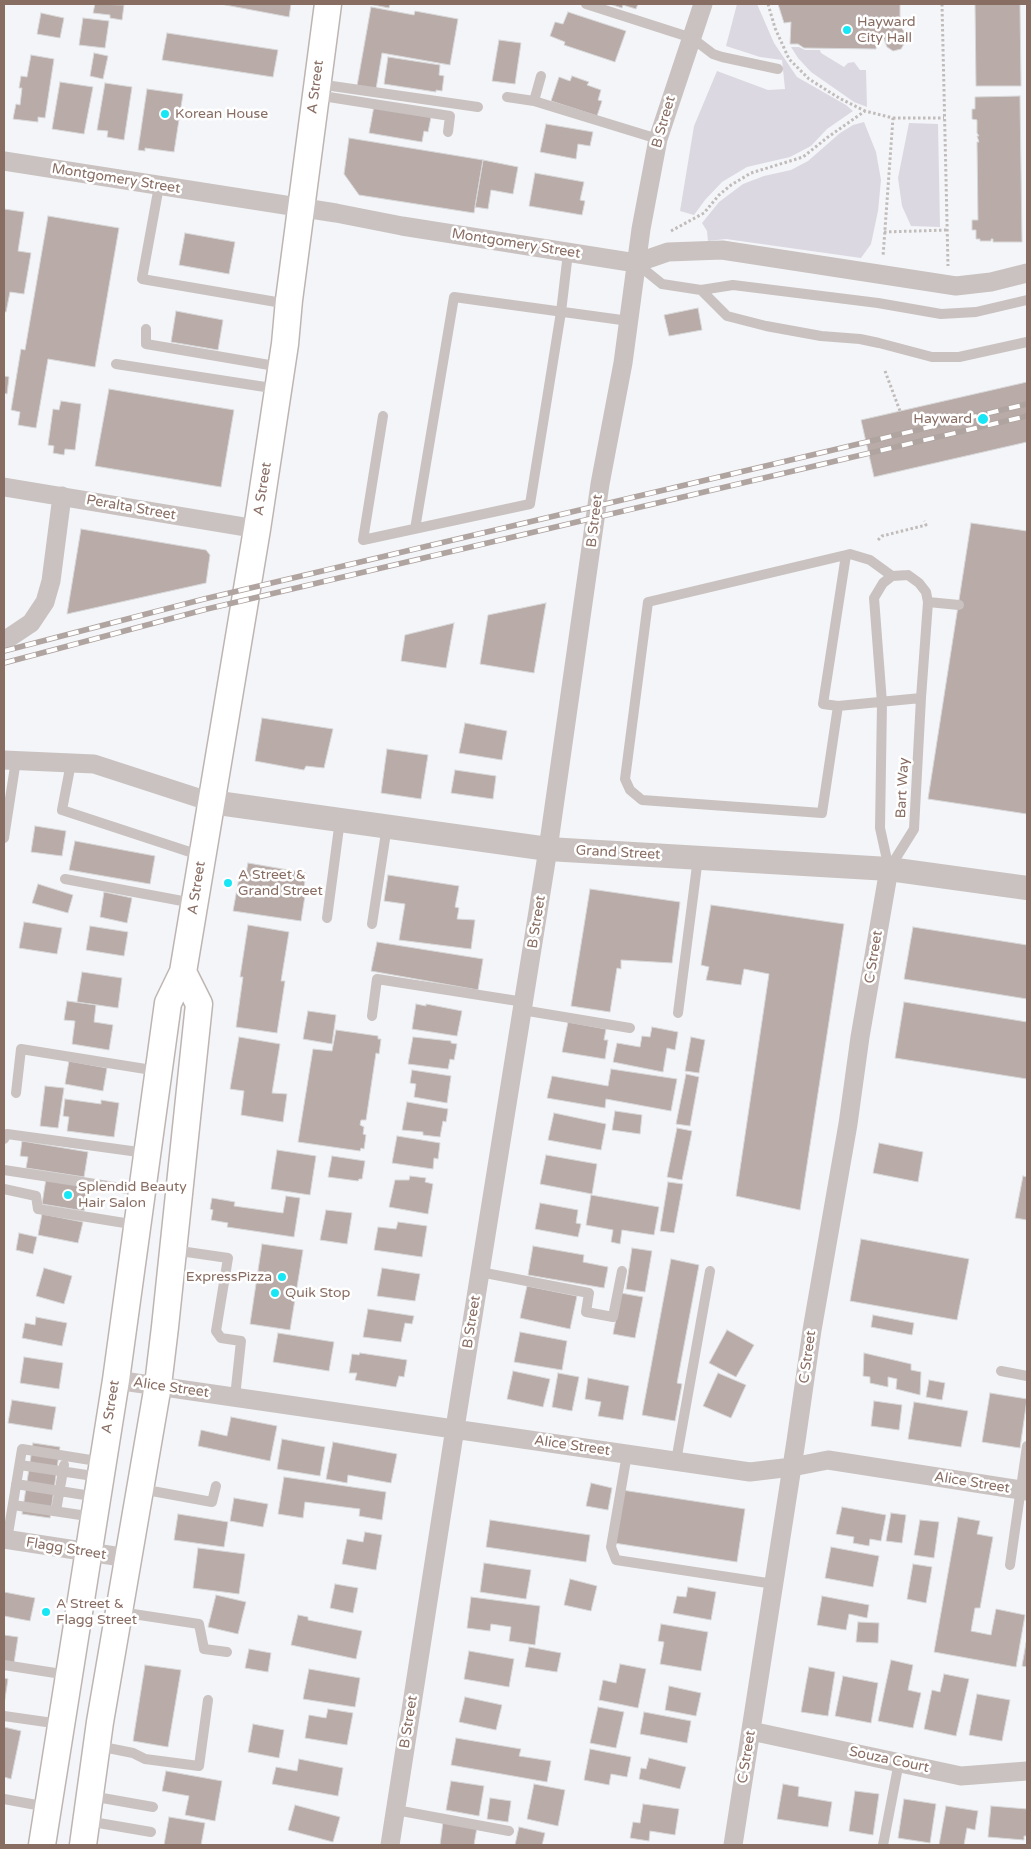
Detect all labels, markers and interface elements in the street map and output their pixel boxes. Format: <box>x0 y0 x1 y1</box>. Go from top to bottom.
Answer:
place label: Hayward City Hall <box>857 14 916 46</box>
marker: Hayward City Hall <box>841 24 853 36</box>
street label: A Street <box>304 59 328 115</box>
street label: B Street <box>649 94 679 150</box>
place label: Korean House <box>175 106 268 122</box>
marker: Korean House <box>159 108 171 120</box>
street label: Montgomery Street <box>50 161 182 197</box>
street label: Montgomery Street <box>450 226 582 262</box>
place label: Hayward <box>913 411 972 427</box>
marker: Hayward <box>976 412 990 426</box>
street label: A Street <box>250 461 276 517</box>
street label: Peralta Street <box>85 492 177 524</box>
street label: B Street <box>583 493 607 549</box>
street label: Bart Way <box>893 757 913 819</box>
street label: Grand Street <box>575 842 661 864</box>
street label: A Street <box>184 860 210 916</box>
place label: A Street & Grand Street <box>238 867 323 900</box>
marker: A Street & Grand Street <box>222 877 234 889</box>
street label: B Street <box>525 894 549 950</box>
street label: C Street <box>862 929 886 985</box>
place label: Splendid Beauty Hair Salon <box>78 1179 187 1212</box>
marker: Splendid Beauty Hair Salon <box>62 1189 74 1201</box>
place label: ExpressPizza <box>186 1269 272 1285</box>
marker: ExpressPizza <box>276 1271 288 1283</box>
place label: Quik Stop <box>285 1285 350 1301</box>
marker: Quik Stop <box>269 1287 281 1299</box>
street label: B Street <box>460 1294 484 1350</box>
street label: C Street <box>796 1329 820 1385</box>
street label: Alice Street <box>132 1374 210 1402</box>
street label: A Street <box>98 1379 124 1435</box>
street label: Alice Street <box>533 1432 611 1460</box>
street label: Alice Street <box>933 1469 1011 1497</box>
street label: Flagg Street <box>25 1534 107 1564</box>
place label: A Street & Flagg Street <box>56 1596 137 1628</box>
marker: A Street & Flagg Street <box>40 1606 52 1618</box>
street label: B Street <box>397 1694 421 1750</box>
street label: C Street <box>735 1729 759 1785</box>
street label: Souza Court <box>847 1743 931 1777</box>

